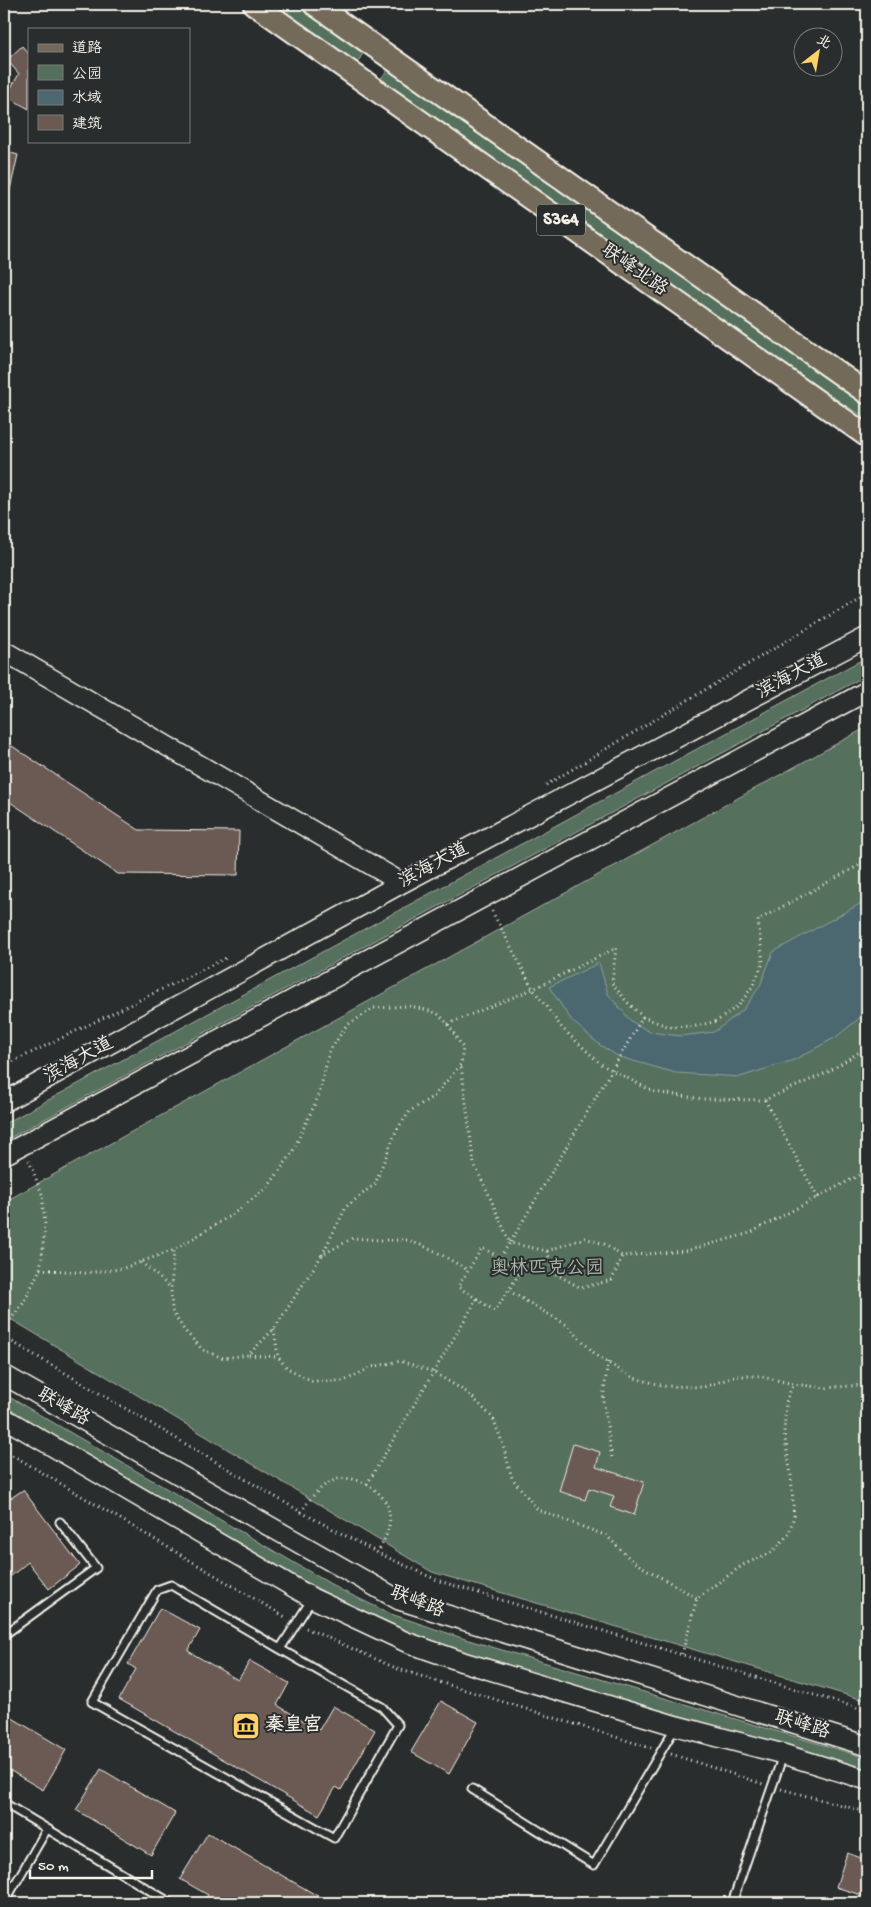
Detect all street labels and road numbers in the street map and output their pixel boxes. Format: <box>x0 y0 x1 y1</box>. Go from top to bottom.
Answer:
road number: S364 <box>537 204 585 236</box>
street label: 联峰北路 <box>596 239 672 302</box>
street label: 滨海大道 <box>753 648 831 705</box>
street label: 滨海大道 <box>395 837 473 894</box>
street label: 滨海大道 <box>40 1032 118 1089</box>
street label: 联峰路 <box>33 1383 94 1432</box>
street label: 联峰路 <box>386 1581 448 1624</box>
street label: 联峰路 <box>771 1706 833 1745</box>

